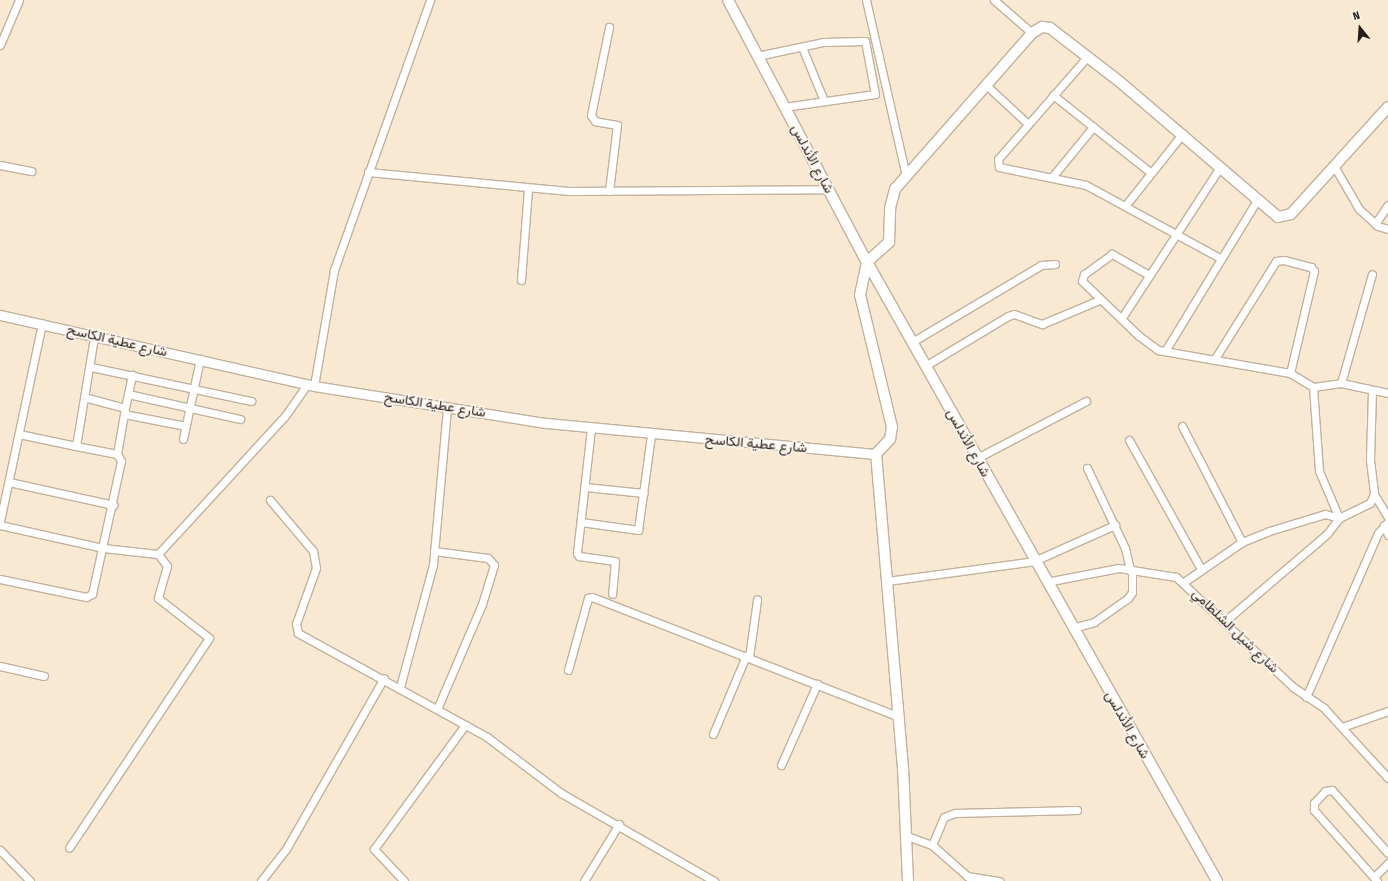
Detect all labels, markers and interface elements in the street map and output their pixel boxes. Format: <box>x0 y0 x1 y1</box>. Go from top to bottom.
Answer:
north arrow <box>1340 8 1380 48</box>
text: N <box>1351 9 1361 23</box>
street label: شارع الأندلس <box>787 122 837 196</box>
street label: شارع عطية الكاسح <box>65 321 169 361</box>
street label: شارع عطية الكاسح <box>383 389 487 421</box>
street label: شارع الأندلس <box>942 406 994 480</box>
street label: شارع عطية الكاسح <box>704 431 808 457</box>
street label: شارع شيل الشلطامي <box>1188 585 1282 677</box>
street label: شارع الأندلس <box>1101 688 1153 762</box>

